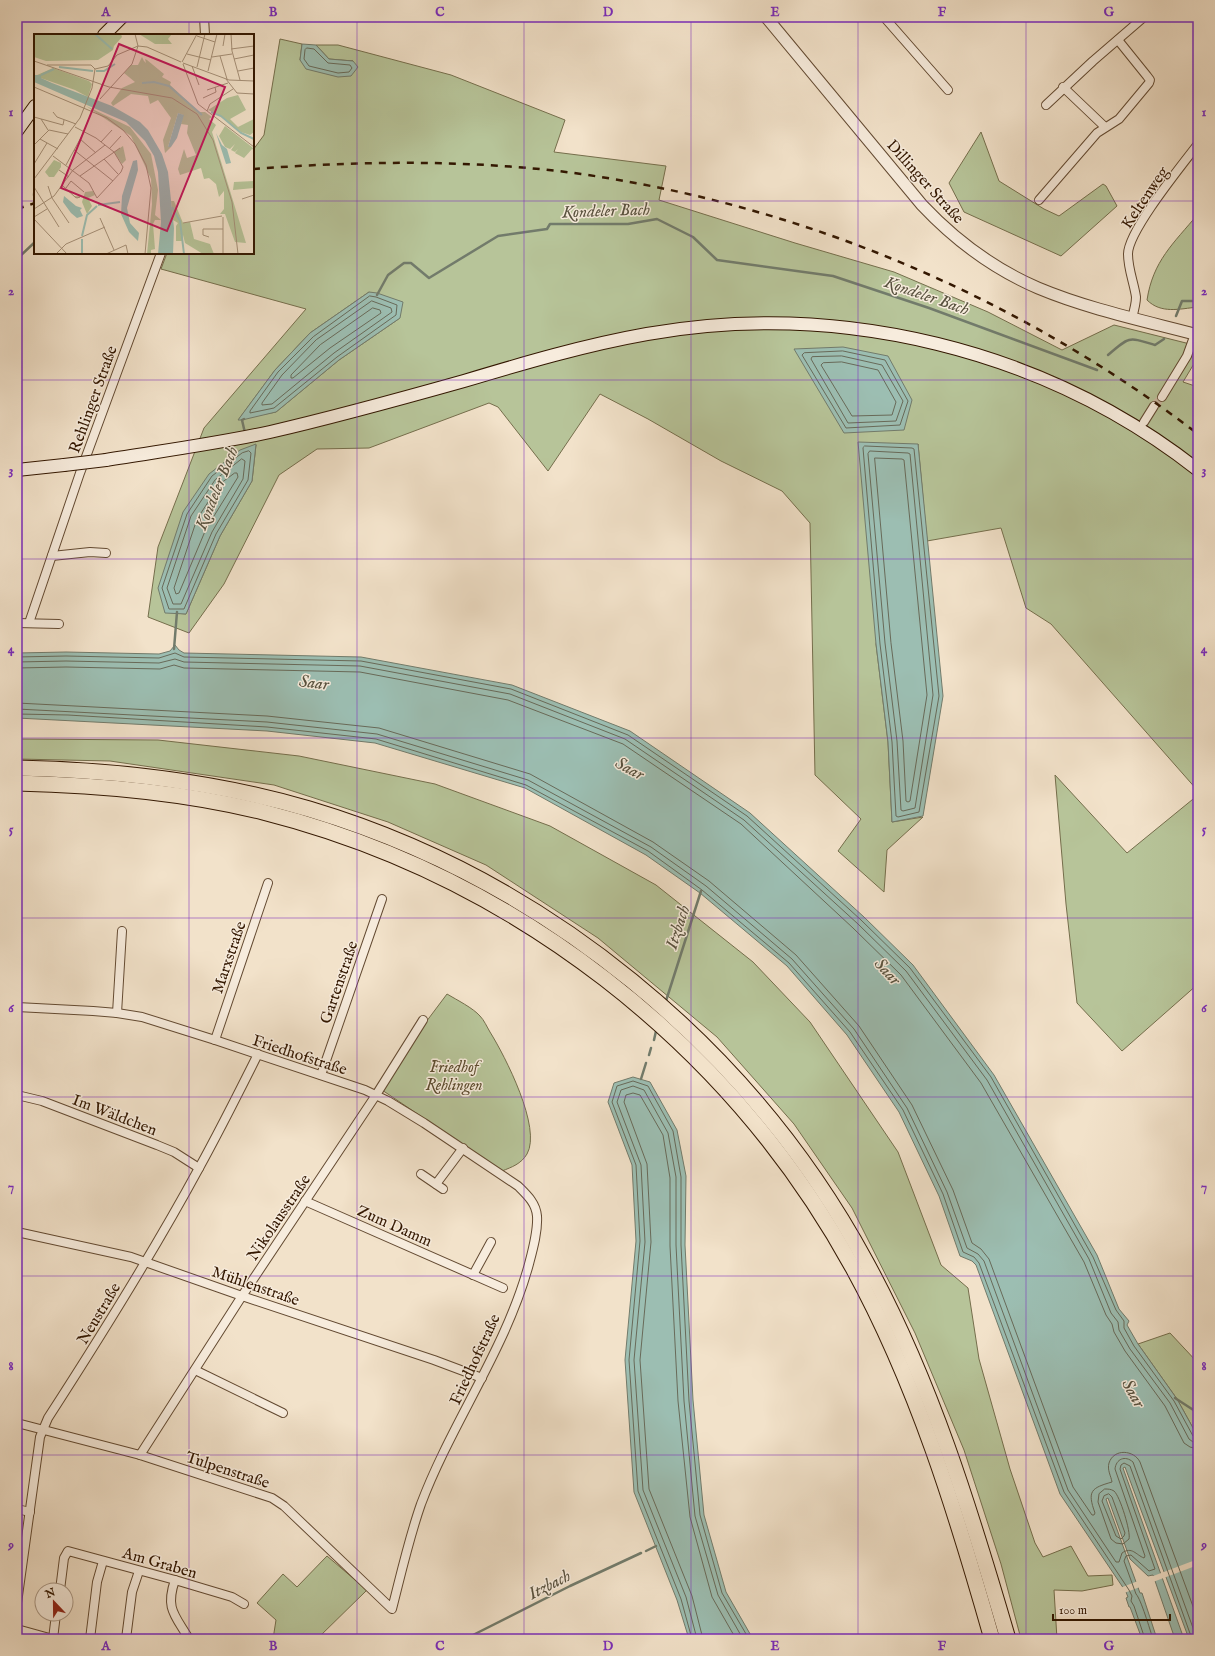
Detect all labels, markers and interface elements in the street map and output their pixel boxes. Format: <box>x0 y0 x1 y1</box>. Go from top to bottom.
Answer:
text: A <box>101 4 112 21</box>
text: B <box>269 4 278 21</box>
text: C <box>435 4 445 21</box>
text: D <box>603 4 614 21</box>
text: E <box>770 4 780 21</box>
text: F <box>938 4 947 21</box>
text: G <box>1104 4 1115 21</box>
inset map <box>34 34 254 254</box>
text: 1 <box>9 104 14 121</box>
text: 1 <box>1202 104 1207 121</box>
street label: Dillinger Straße <box>882 136 967 228</box>
street label: Keltenweg <box>1118 163 1174 233</box>
water label: Kondeler Bach <box>561 199 650 224</box>
water label: Kondeler Bach <box>881 272 972 321</box>
text: 2 <box>8 283 14 300</box>
text: 2 <box>1201 283 1207 300</box>
street label: Rehlinger Straße <box>65 343 123 456</box>
water label: Kondeler Bach <box>191 444 244 534</box>
text: 3 <box>9 462 14 479</box>
text: 3 <box>1202 462 1207 479</box>
text: 4 <box>8 641 15 658</box>
text: 4 <box>1201 641 1208 658</box>
water label: Saar <box>298 671 331 696</box>
water label: Saar <box>611 753 648 786</box>
text: 5 <box>9 821 14 838</box>
text: 5 <box>1202 821 1207 838</box>
water label: Itzbach <box>661 903 695 953</box>
street label: Marxstraße <box>208 919 252 996</box>
street label: Gartenstraße <box>316 939 363 1027</box>
water label: Saar <box>869 954 906 991</box>
text: 6 <box>8 1000 14 1017</box>
text: 6 <box>1201 1000 1207 1017</box>
street label: Friedhofstraße <box>250 1031 349 1081</box>
park label: Friedhof Rehlingen <box>425 1058 483 1096</box>
street label: Im Wäldchen <box>69 1091 160 1141</box>
street label: Nikolausstraße <box>243 1171 316 1265</box>
text: 7 <box>8 1179 14 1196</box>
text: 7 <box>1201 1179 1207 1196</box>
street label: Zum Damm <box>354 1201 435 1252</box>
street label: Mühlenstraße <box>209 1263 302 1311</box>
street label: Neustraße <box>73 1279 126 1349</box>
street label: Friedhofstraße <box>446 1311 506 1409</box>
text: 8 <box>8 1358 14 1375</box>
text: 8 <box>1201 1358 1207 1375</box>
water label: Saar <box>1116 1376 1150 1413</box>
street label: Tulpenstraße <box>183 1448 272 1494</box>
text: 9 <box>7 1537 14 1554</box>
text: 9 <box>1200 1537 1207 1554</box>
street label: Am Graben <box>119 1543 199 1584</box>
water label: Itzbach <box>524 1566 574 1605</box>
north arrow <box>34 1582 74 1622</box>
text: N <box>43 1585 58 1602</box>
scale bar <box>1053 1596 1170 1622</box>
text: 100 m <box>1059 1603 1087 1618</box>
text: A <box>101 1638 112 1655</box>
text: B <box>269 1638 278 1655</box>
text: C <box>435 1638 445 1655</box>
text: D <box>603 1638 614 1655</box>
text: E <box>770 1638 780 1655</box>
text: F <box>938 1638 947 1655</box>
text: G <box>1104 1638 1115 1655</box>

